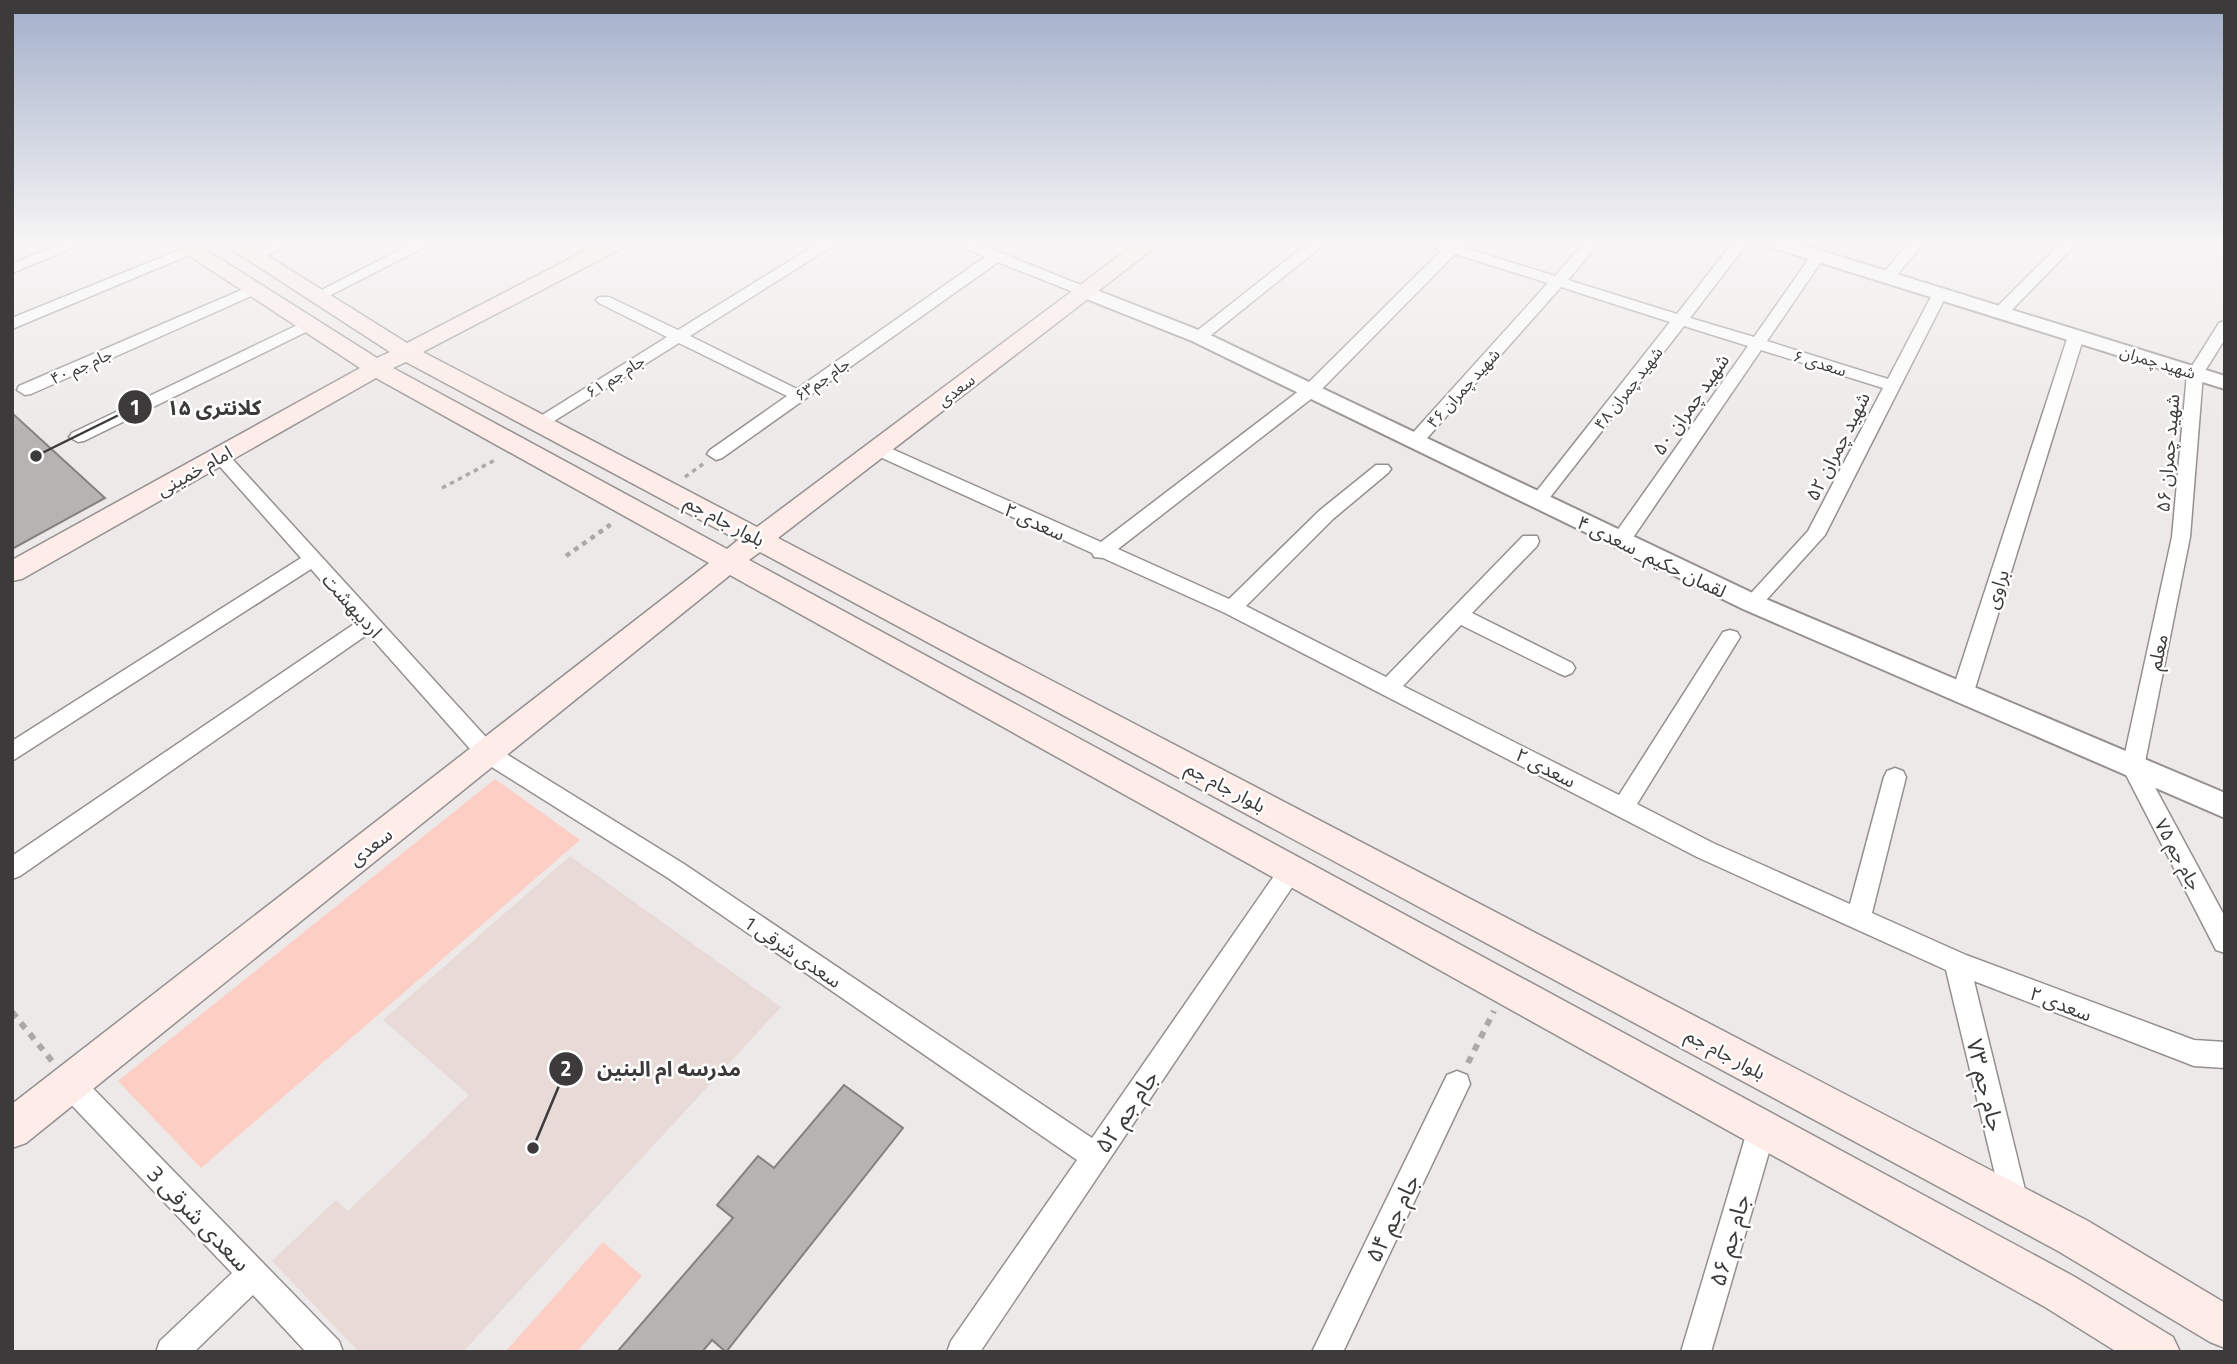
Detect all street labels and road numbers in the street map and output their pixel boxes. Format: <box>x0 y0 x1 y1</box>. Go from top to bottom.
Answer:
street label: شهید چمران <box>2117 339 2199 385</box>
street label: شهید چمران ۴۸ <box>1588 341 1668 435</box>
street label: جام جم ۴۰ <box>46 342 116 391</box>
street label: شهید چمران ۴۶ <box>1421 343 1505 433</box>
street label: سعدی ۶ <box>1791 344 1849 382</box>
street label: شهید چمران ۵۰ <box>1644 347 1736 461</box>
street label: جام جم ۶۱ <box>581 348 650 404</box>
street label: جام جم۶۳ <box>790 351 855 407</box>
street label: سعدی <box>932 368 980 412</box>
street label: شهید چمران ۵۲ <box>1797 387 1877 505</box>
street label: شهید چمران ۵۶ <box>2147 393 2187 513</box>
street label: امام خمینی <box>151 437 238 504</box>
street label: بلوار جام جم <box>679 487 770 554</box>
street label: سعدی ۲ <box>1000 494 1070 548</box>
street label: لقمان حکیم_سعدی ۴ <box>1572 507 1732 606</box>
street label: اردیبهشت <box>316 566 390 644</box>
street label: براوی <box>1976 566 2016 612</box>
street label: معلم <box>2139 631 2176 673</box>
street label: سعدی ۲ <box>1511 739 1581 795</box>
street label: بلوار جام جم <box>1180 753 1271 820</box>
street label: جام جم ۷۵ <box>2147 813 2210 896</box>
street label: سعدی <box>342 819 398 873</box>
street label: سعدی شرقی 1 <box>738 907 848 995</box>
street label: سعدی ۲ <box>2026 978 2096 1028</box>
street label: بلوار جام جم <box>1680 1020 1771 1087</box>
street label: جام جم ۷۳ <box>1957 1035 2014 1135</box>
street label: جام جم ۵۲ <box>1085 1062 1168 1160</box>
street label: سعدی شرقی 3 <box>139 1157 259 1279</box>
street label: جام جم ۵۴ <box>1356 1168 1429 1268</box>
street label: جام جم ۵۶ <box>1699 1190 1760 1290</box>

